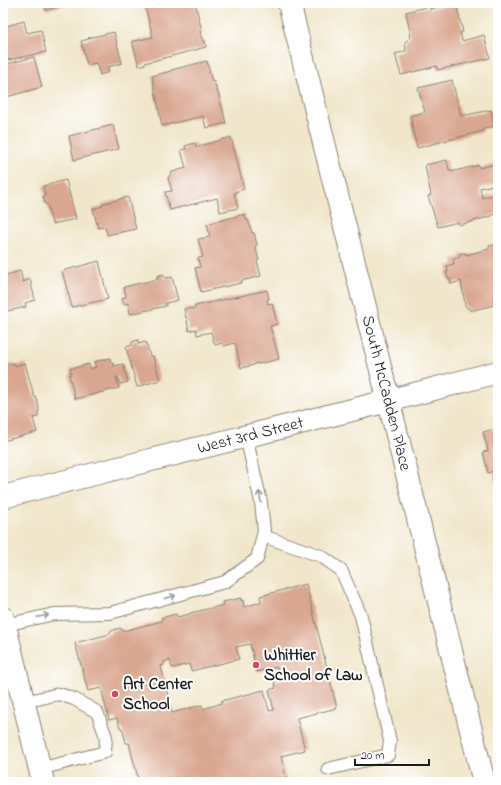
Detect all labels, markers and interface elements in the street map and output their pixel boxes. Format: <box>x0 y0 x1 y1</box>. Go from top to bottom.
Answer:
street label: South McCadden Place <box>355 313 418 474</box>
street label: West 3rd Street <box>195 410 306 460</box>
one-way arrow <box>256 491 264 504</box>
one-way arrow <box>164 592 177 600</box>
one-way arrow <box>36 611 49 619</box>
place label: Whittier School of Law <box>264 643 362 688</box>
marker: Whittier School of Law <box>251 660 261 670</box>
place label: Art Center School <box>123 672 193 717</box>
marker: Art Center School <box>110 689 120 699</box>
scale bar <box>355 741 429 767</box>
text: 20 m <box>361 747 384 765</box>

